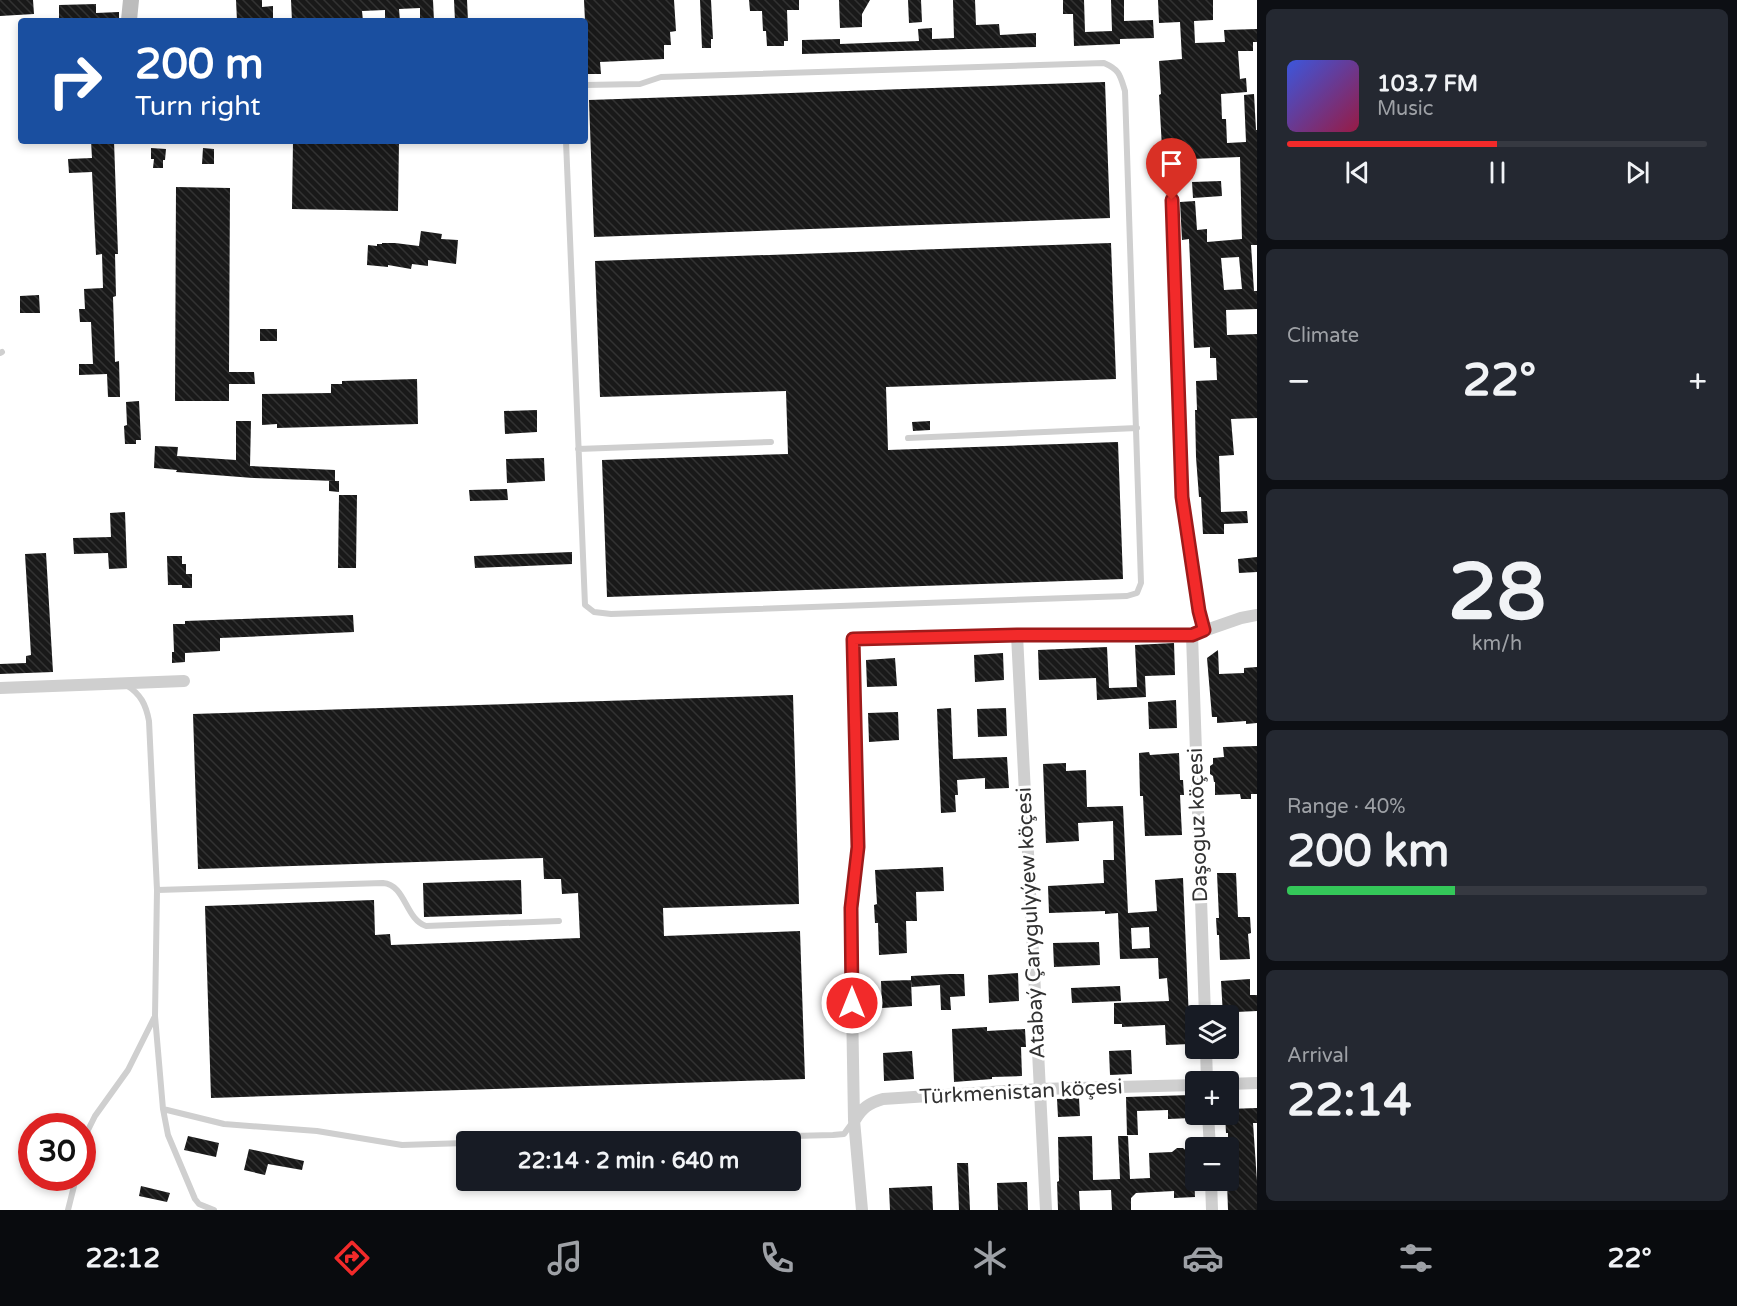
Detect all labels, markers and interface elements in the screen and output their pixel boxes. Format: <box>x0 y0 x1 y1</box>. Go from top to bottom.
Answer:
text: 200 m <box>135 39 264 90</box>
icon: right <box>36 42 114 120</box>
text: 103.7 FM <box>1377 71 1478 97</box>
text: Turn right <box>135 90 261 123</box>
text: Music <box>1377 97 1433 121</box>
pin <box>1146 138 1197 200</box>
icon: arrive <box>1155 147 1188 180</box>
icon: previous <box>1341 156 1374 189</box>
icon: pause <box>1481 156 1514 189</box>
icon: next <box>1621 156 1654 189</box>
text: Climate <box>1287 324 1359 348</box>
text: 22° <box>1463 354 1536 408</box>
text: − <box>1287 362 1311 401</box>
text: + <box>1688 362 1707 401</box>
text: 28 <box>1448 546 1546 640</box>
text: km/h <box>1472 632 1522 656</box>
street label: Daşoguz köçesi <box>1183 747 1213 903</box>
street label: Atabaý Çarygulyýew köçesi <box>1011 787 1051 1059</box>
text: Range · 40% <box>1287 795 1406 819</box>
text: 200 km <box>1287 825 1449 879</box>
position arrow <box>820 971 884 1035</box>
map controls <box>1185 1005 1239 1191</box>
button: layers <box>1185 1005 1239 1059</box>
text: Arrival <box>1287 1044 1349 1068</box>
button: + <box>1185 1071 1239 1125</box>
street label: Türkmenistan köçesi <box>919 1074 1123 1110</box>
text: 22:14 <box>1287 1074 1412 1128</box>
speed limit sign: 30 <box>18 1113 96 1191</box>
button: − <box>1185 1137 1239 1191</box>
text: 22:14 · 2 min · 640 m <box>518 1148 739 1174</box>
icon: directions <box>331 1237 373 1279</box>
icon: music <box>544 1237 586 1279</box>
icon: phone <box>756 1237 798 1279</box>
icon: climate <box>969 1237 1011 1279</box>
icon: car <box>1182 1237 1224 1279</box>
icon: filters <box>1395 1237 1437 1279</box>
text: 22:12 <box>85 1242 160 1275</box>
text: 22° <box>1607 1242 1652 1275</box>

